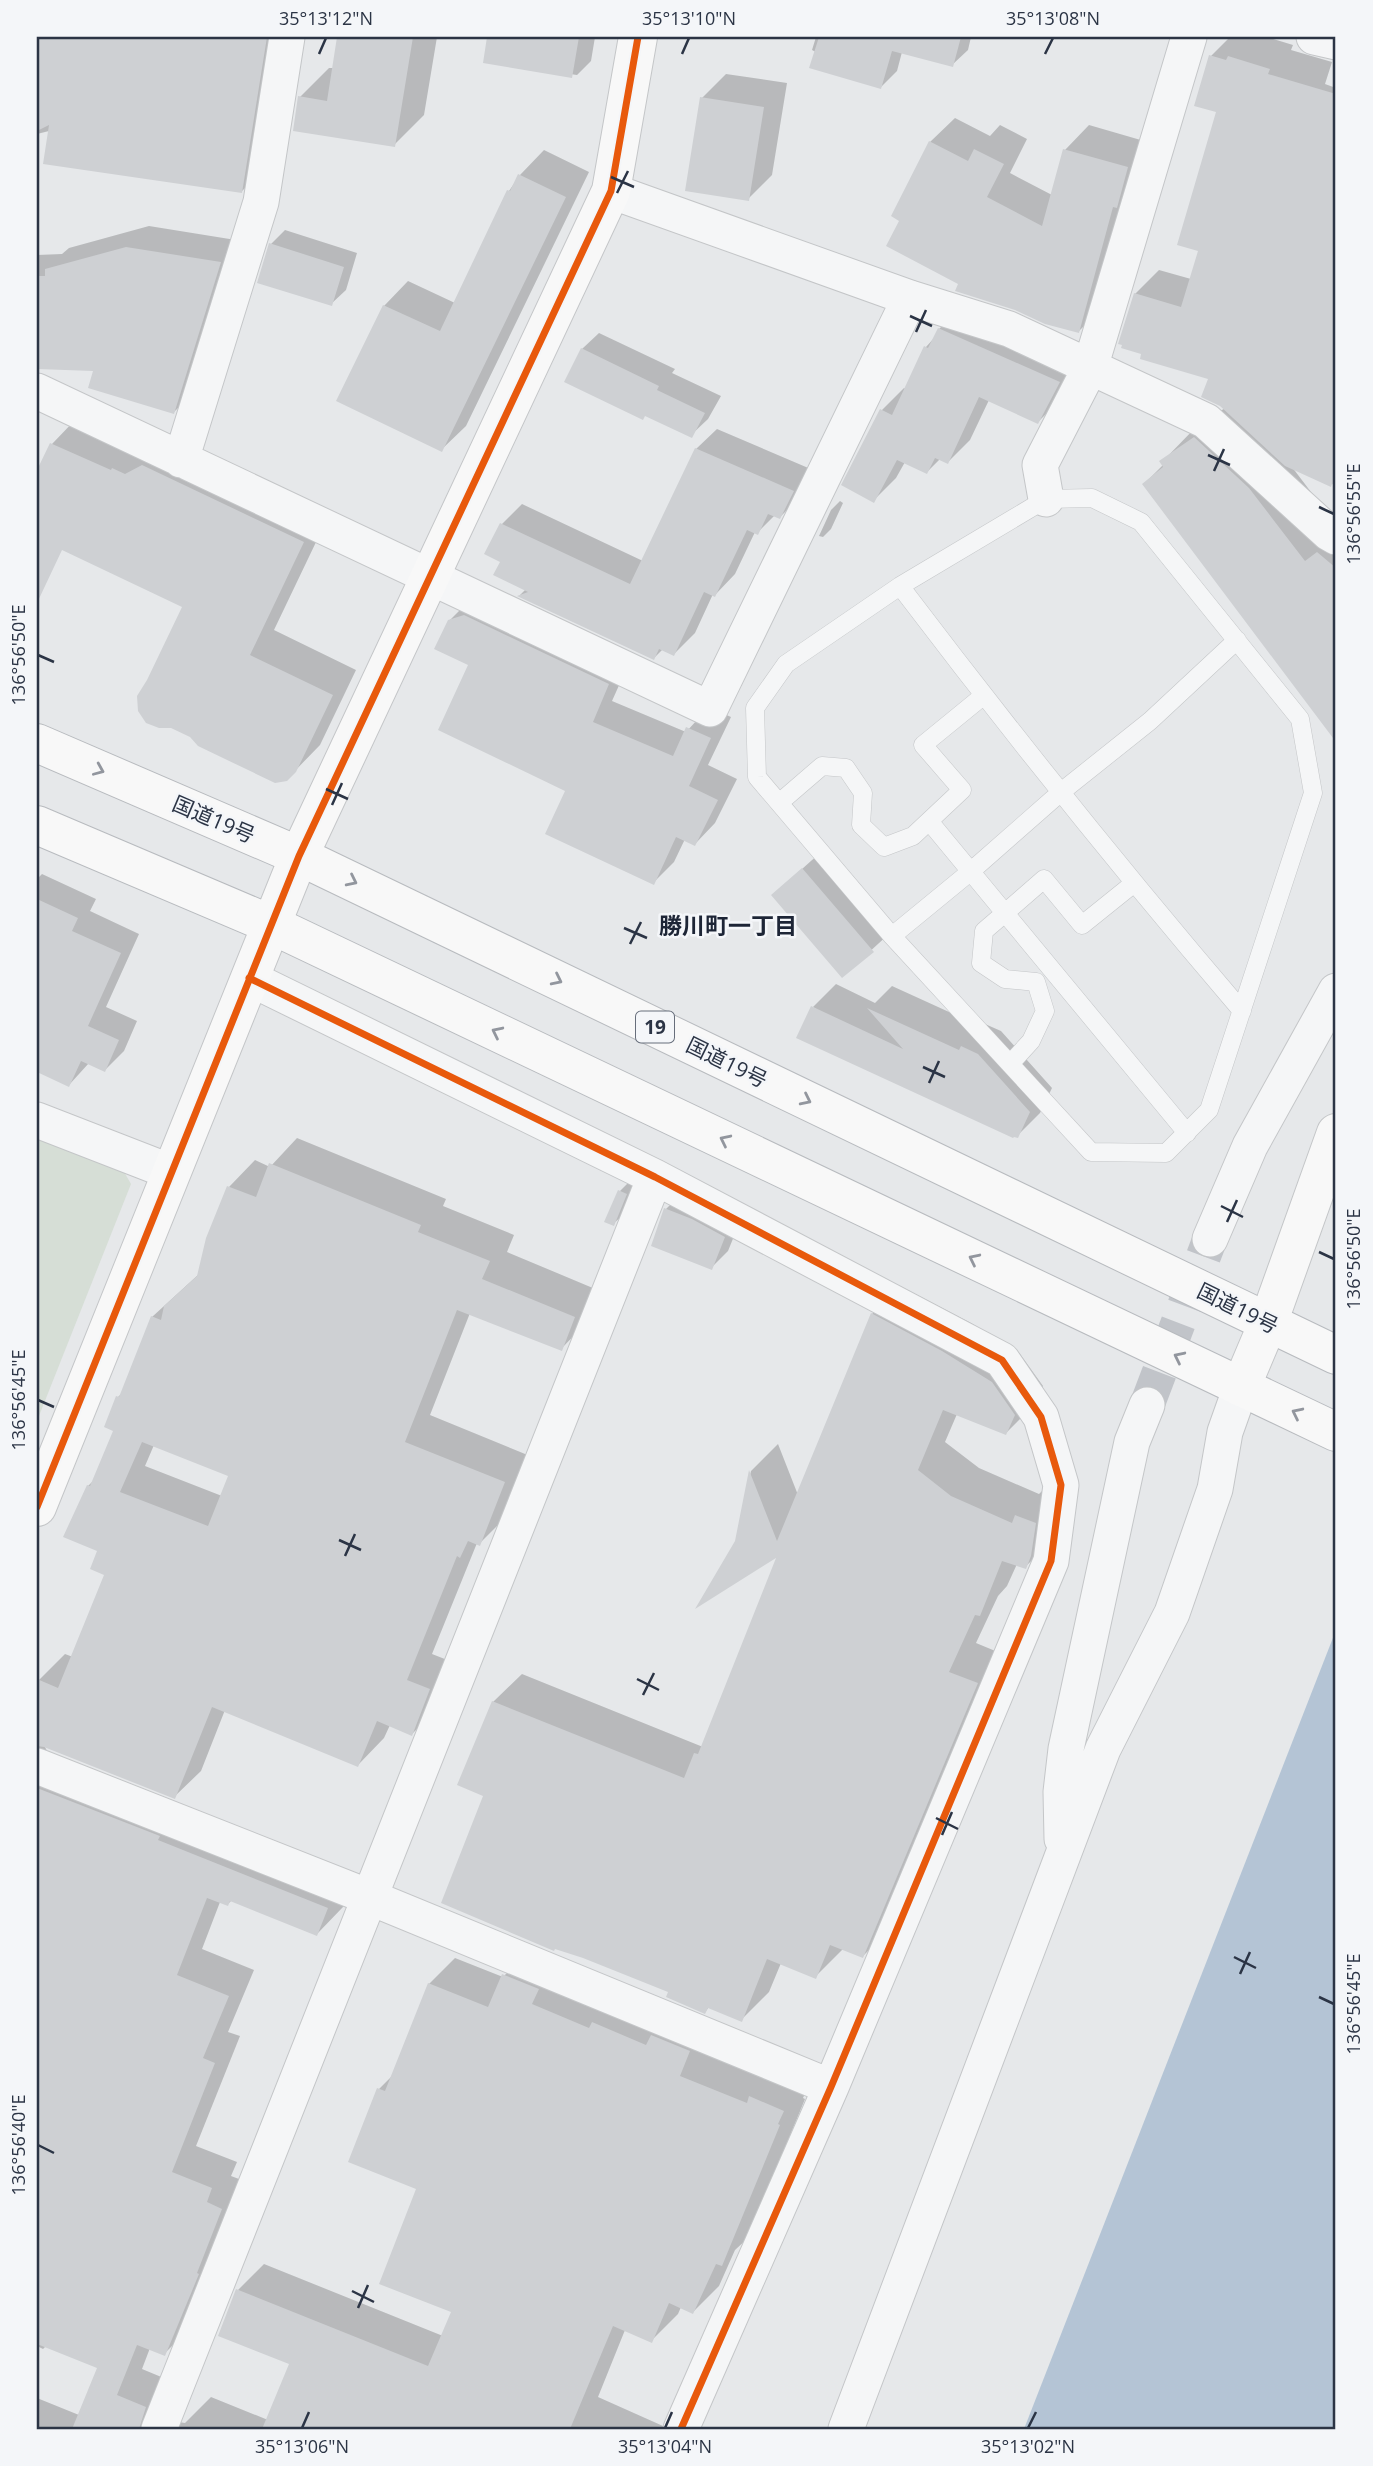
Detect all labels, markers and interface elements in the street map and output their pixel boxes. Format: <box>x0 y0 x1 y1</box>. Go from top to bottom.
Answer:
text: 35°13'12"N <box>279 6 373 30</box>
text: 35°13'10"N <box>642 6 736 30</box>
text: 35°13'08"N <box>1006 6 1100 30</box>
text: 136°56'55"E <box>1341 464 1365 564</box>
text: 136°56'50"E <box>6 605 30 705</box>
one-way arrow <box>92 762 105 776</box>
street label: 国道19号 <box>168 789 260 849</box>
one-way arrow <box>345 873 357 887</box>
district label: 勝川町一丁目 <box>659 909 797 941</box>
one-way arrow <box>550 972 562 986</box>
road number: 19 <box>636 1012 674 1042</box>
one-way arrow <box>492 1026 504 1040</box>
street label: 国道19号 <box>682 1030 772 1094</box>
one-way arrow <box>799 1092 811 1106</box>
one-way arrow <box>720 1135 732 1149</box>
text: 136°56'50"E <box>1341 1209 1365 1309</box>
one-way arrow <box>969 1254 981 1268</box>
street label: 国道19号 <box>1193 1276 1283 1340</box>
text: 136°56'45"E <box>6 1350 30 1450</box>
one-way arrow <box>1174 1352 1187 1366</box>
one-way arrow <box>1292 1407 1304 1421</box>
text: 136°56'45"E <box>1341 1954 1365 2054</box>
text: 136°56'40"E <box>6 2095 30 2195</box>
text: 35°13'06"N <box>255 2434 349 2458</box>
text: 35°13'04"N <box>618 2434 712 2458</box>
text: 35°13'02"N <box>981 2434 1075 2458</box>

